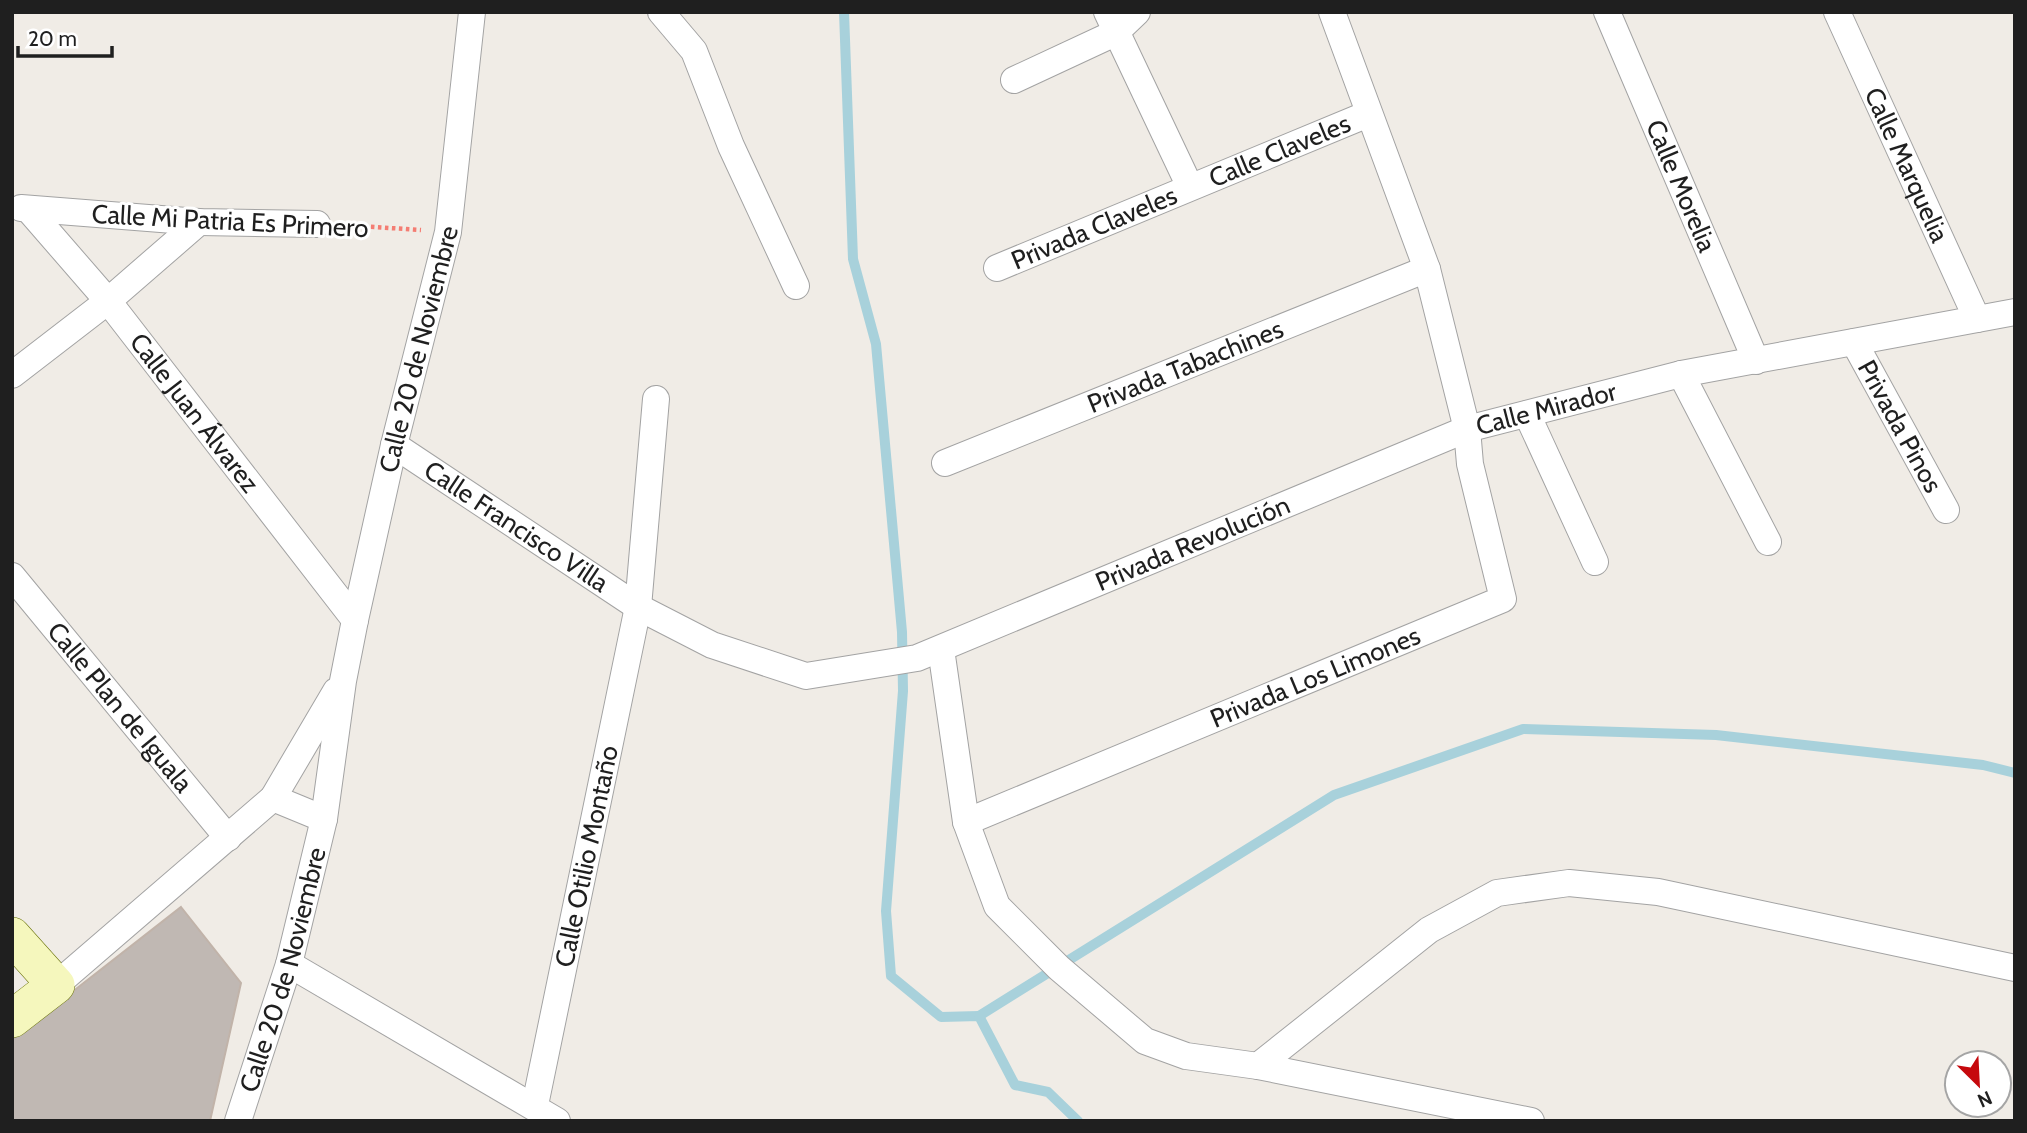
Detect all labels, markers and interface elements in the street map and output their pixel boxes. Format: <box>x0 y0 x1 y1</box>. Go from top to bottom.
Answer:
scale bar <box>18 14 112 58</box>
text: 20 m <box>28 26 77 51</box>
street label: Calle Marquelia <box>1858 82 1956 248</box>
street label: Calle Claveles <box>1204 107 1355 194</box>
street label: Calle Morelia <box>1639 115 1724 257</box>
street label: Privada Claveles <box>1006 179 1182 276</box>
street label: Calle Mi Patria Es Primero <box>91 198 369 244</box>
street label: Calle 20 de Noviembre <box>372 222 465 475</box>
street label: Privada Tabachines <box>1083 313 1288 420</box>
street label: Calle Juan Álvarez <box>123 327 266 499</box>
street label: Privada Pinos <box>1851 354 1949 498</box>
street label: Calle Mirador <box>1473 375 1620 442</box>
street label: Calle Francisco Villa <box>418 454 615 599</box>
street label: Privada Revolución <box>1091 489 1295 598</box>
street label: Calle Plan de Iguala <box>41 616 200 799</box>
street label: Privada Los Limones <box>1205 619 1425 735</box>
street label: Calle Otilio Montaño <box>548 743 625 970</box>
street label: Calle 20 de Noviembre <box>232 844 333 1096</box>
north arrow <box>1943 1049 2013 1119</box>
text: N <box>1974 1086 1996 1112</box>

